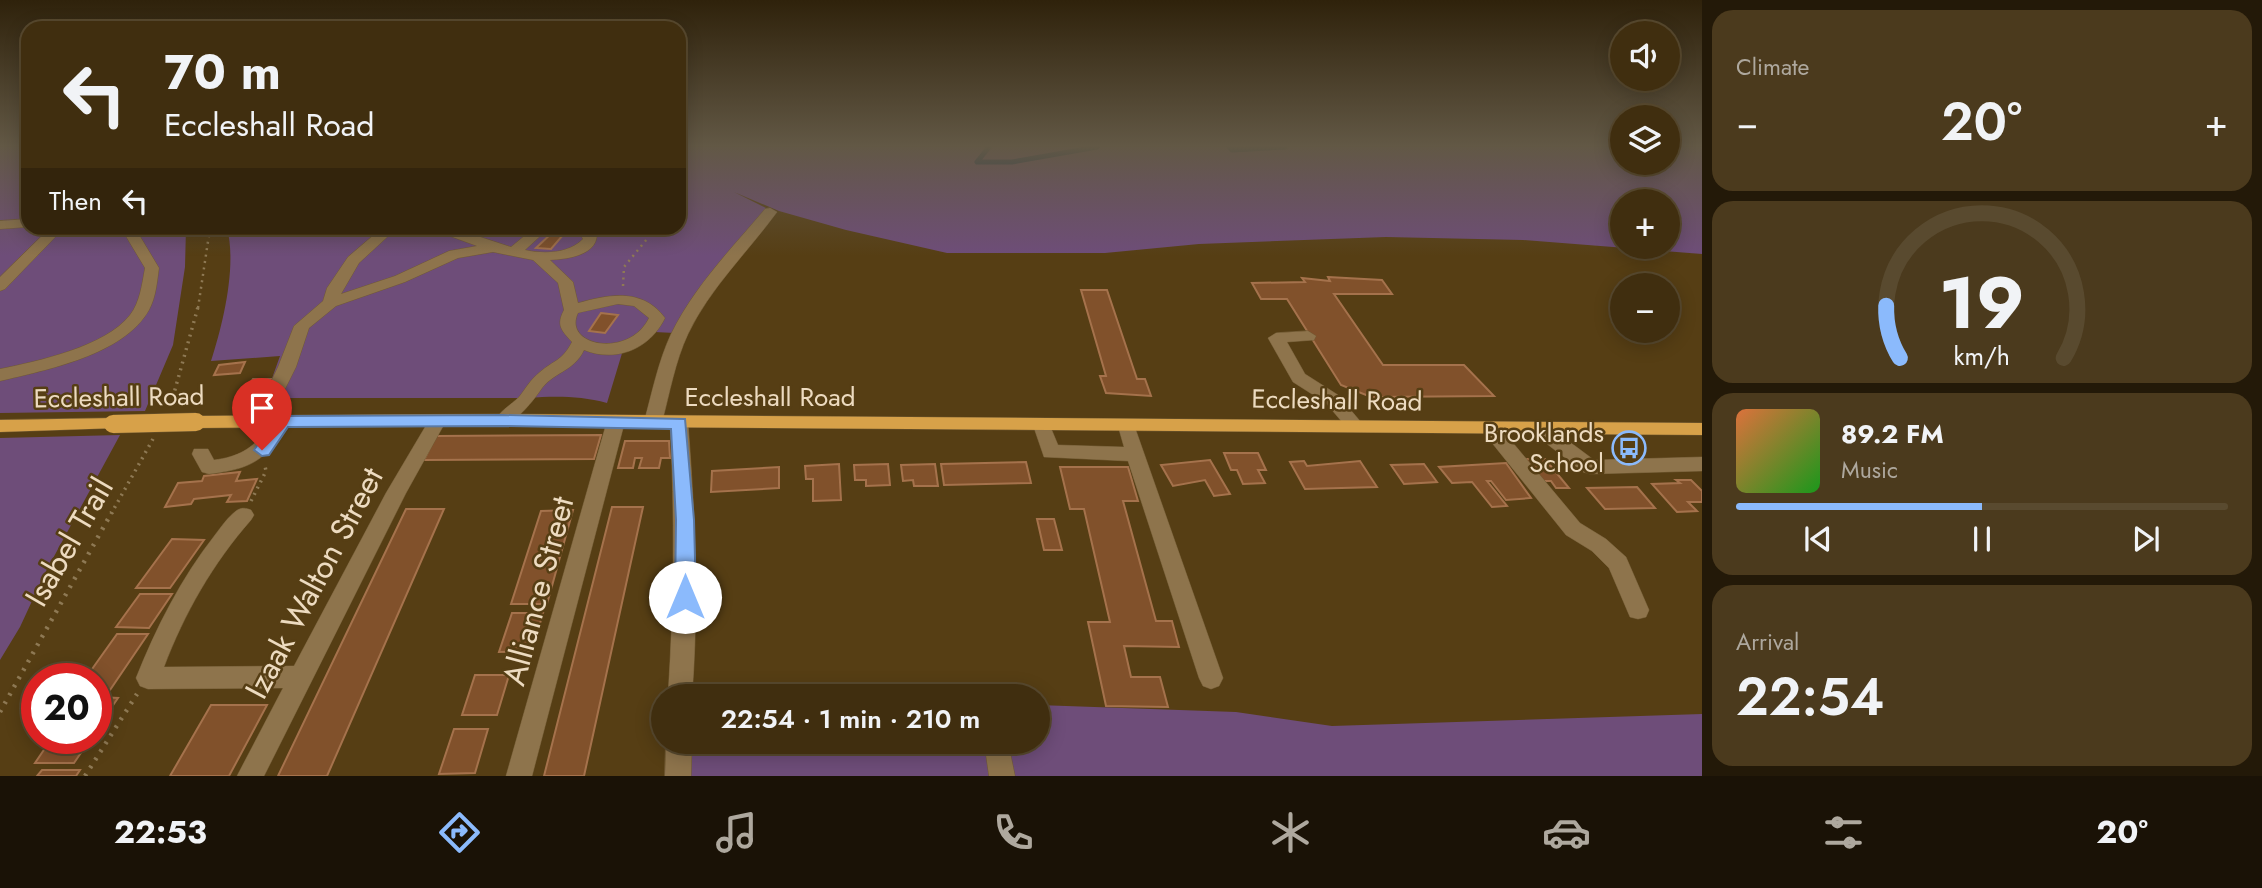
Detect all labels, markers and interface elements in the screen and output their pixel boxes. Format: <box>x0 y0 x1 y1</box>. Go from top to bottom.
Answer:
map controls <box>1610 21 1680 343</box>
button: sound <box>1610 21 1680 91</box>
text: 70 m <box>164 37 281 107</box>
icon: left <box>49 49 140 140</box>
text: Climate <box>1736 50 1809 84</box>
text: 20° <box>1941 84 2022 160</box>
text: − <box>1736 95 1758 150</box>
text: + <box>2205 95 2228 150</box>
text: Eccleshall Road <box>164 102 374 148</box>
button: layers <box>1610 105 1680 175</box>
text: Then <box>49 182 102 220</box>
icon: left <box>116 182 154 220</box>
button: + <box>1610 189 1680 259</box>
text: 19 <box>1939 251 2025 356</box>
button: − <box>1610 273 1680 343</box>
text: km/h <box>1954 338 2010 374</box>
street label: Eccleshall Road <box>33 377 205 417</box>
pin <box>232 378 292 450</box>
street label: Eccleshall Road <box>684 378 856 416</box>
street label: Eccleshall Road <box>1251 380 1423 420</box>
icon: arrive <box>243 389 281 427</box>
place label: Brooklands School <box>1484 414 1604 482</box>
text: 89.2 FM <box>1841 415 1944 453</box>
bus stop icon: Brooklands School <box>1610 429 1648 467</box>
text: Music <box>1841 453 1898 487</box>
street label: Izaak Walton Street <box>234 459 395 707</box>
street label: Isabel Trail <box>14 469 124 615</box>
street label: Alliance Street <box>491 491 585 691</box>
icon: previous <box>1799 520 1837 558</box>
icon: pause <box>1963 520 2001 558</box>
icon: next <box>2127 520 2165 558</box>
position arrow <box>648 560 722 634</box>
text: Arrival <box>1736 625 1799 659</box>
text: 22:54 <box>1736 659 1884 735</box>
speed limit sign: 20 <box>21 663 112 754</box>
text: 22:54 · 1 min · 210 m <box>721 700 980 738</box>
icon: directions <box>435 808 484 857</box>
icon: music <box>712 808 761 857</box>
icon: phone <box>989 808 1038 857</box>
icon: climate <box>1266 808 1315 857</box>
icon: car <box>1542 808 1591 857</box>
icon: filters <box>1819 808 1868 857</box>
text: 22:53 <box>114 809 207 855</box>
text: 20° <box>2096 809 2148 855</box>

